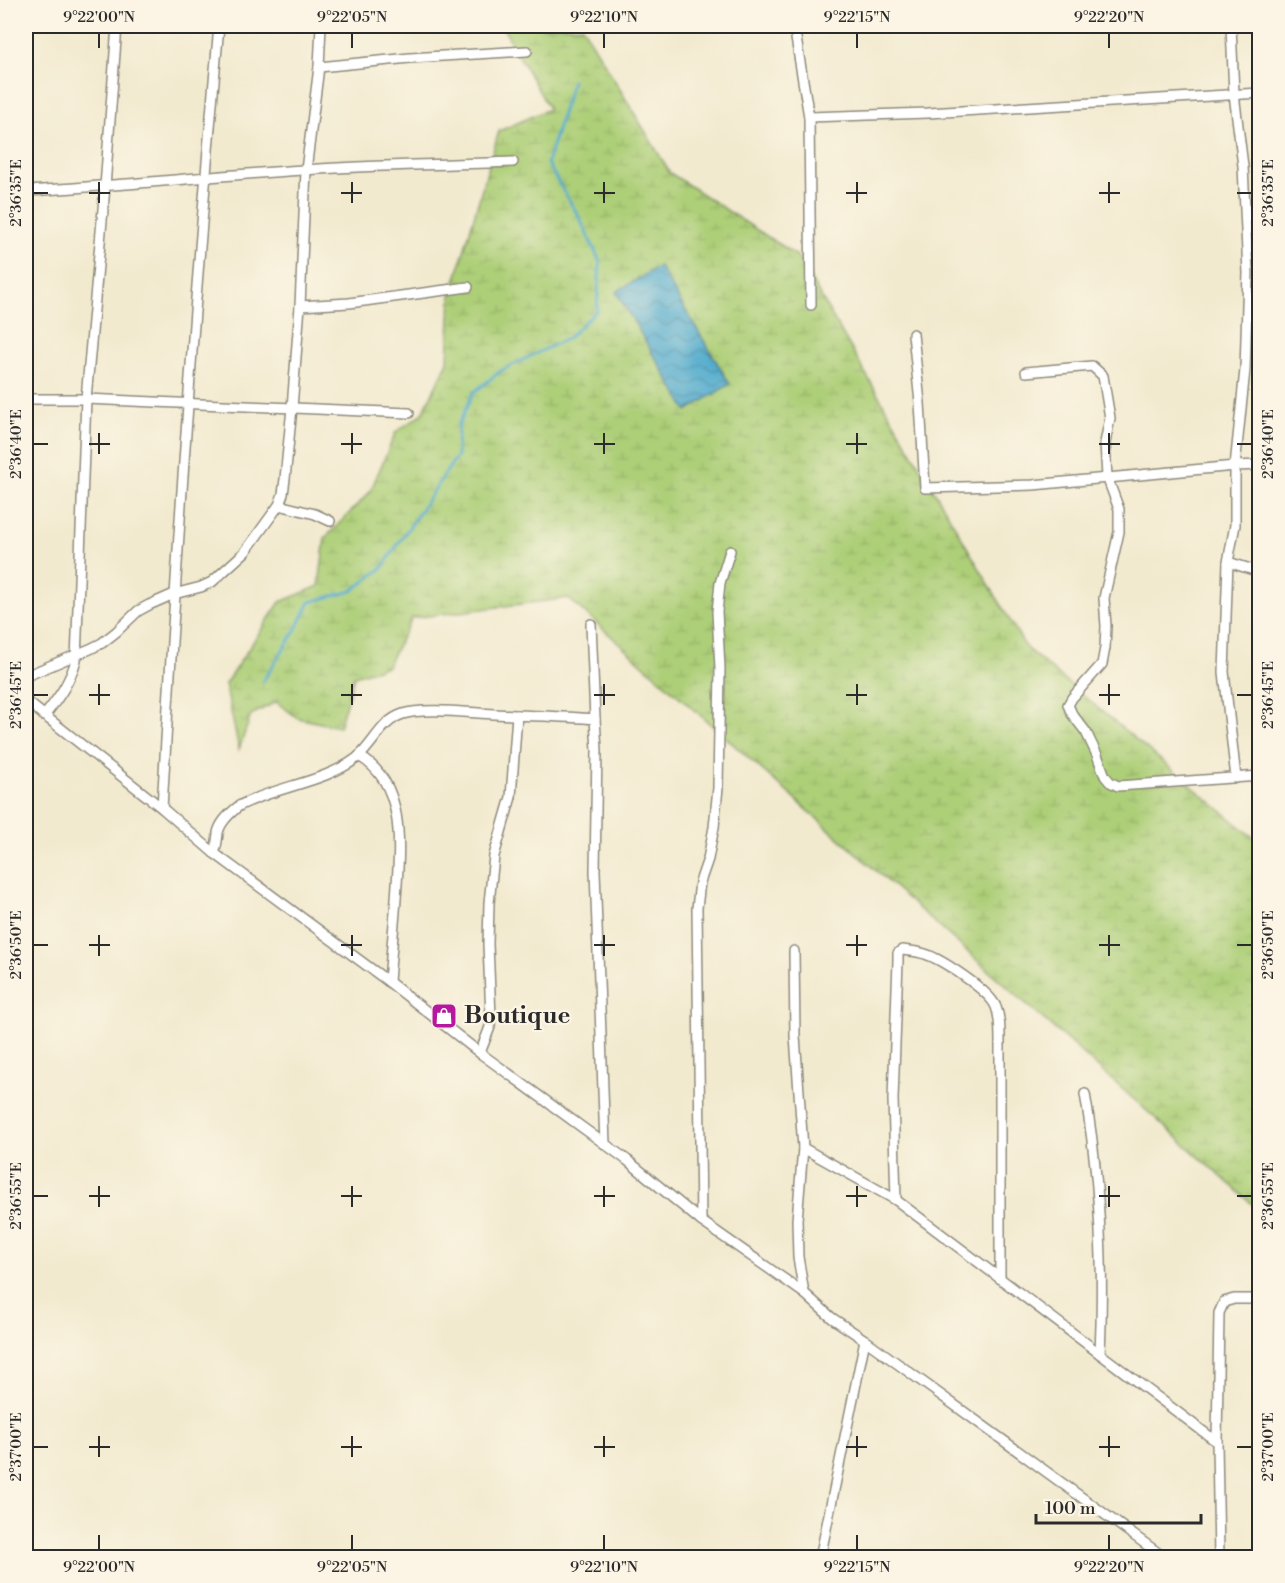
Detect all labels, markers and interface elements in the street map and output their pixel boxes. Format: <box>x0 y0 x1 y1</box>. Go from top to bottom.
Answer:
text: 9°22'00"N <box>63 8 135 27</box>
text: 9°22'05"N <box>317 8 387 27</box>
text: 9°22'10"N <box>570 8 638 27</box>
text: 9°22'15"N <box>824 8 890 27</box>
text: 9°22'20"N <box>1074 8 1144 27</box>
text: 2°36'35"E <box>7 159 26 227</box>
text: 2°36'35"E <box>1259 159 1278 227</box>
text: 2°36'40"E <box>7 409 26 479</box>
text: 2°36'40"E <box>1259 409 1278 479</box>
text: 2°36'45"E <box>7 661 26 729</box>
text: 2°36'45"E <box>1259 661 1278 729</box>
text: 2°36'50"E <box>7 910 26 980</box>
text: 2°36'50"E <box>1259 910 1278 980</box>
shop icon: Boutique <box>429 1001 459 1031</box>
place label: Boutique <box>464 1001 571 1031</box>
text: 2°36'55"E <box>7 1162 26 1230</box>
text: 2°36'55"E <box>1259 1162 1278 1230</box>
text: 2°37'00"E <box>7 1412 26 1482</box>
text: 2°37'00"E <box>1259 1412 1278 1482</box>
scale bar <box>1036 1487 1201 1525</box>
text: 100 m <box>1045 1497 1096 1520</box>
text: 9°22'00"N <box>63 1558 135 1577</box>
text: 9°22'05"N <box>317 1558 387 1577</box>
text: 9°22'10"N <box>570 1558 638 1577</box>
text: 9°22'15"N <box>824 1558 890 1577</box>
text: 9°22'20"N <box>1074 1558 1144 1577</box>

